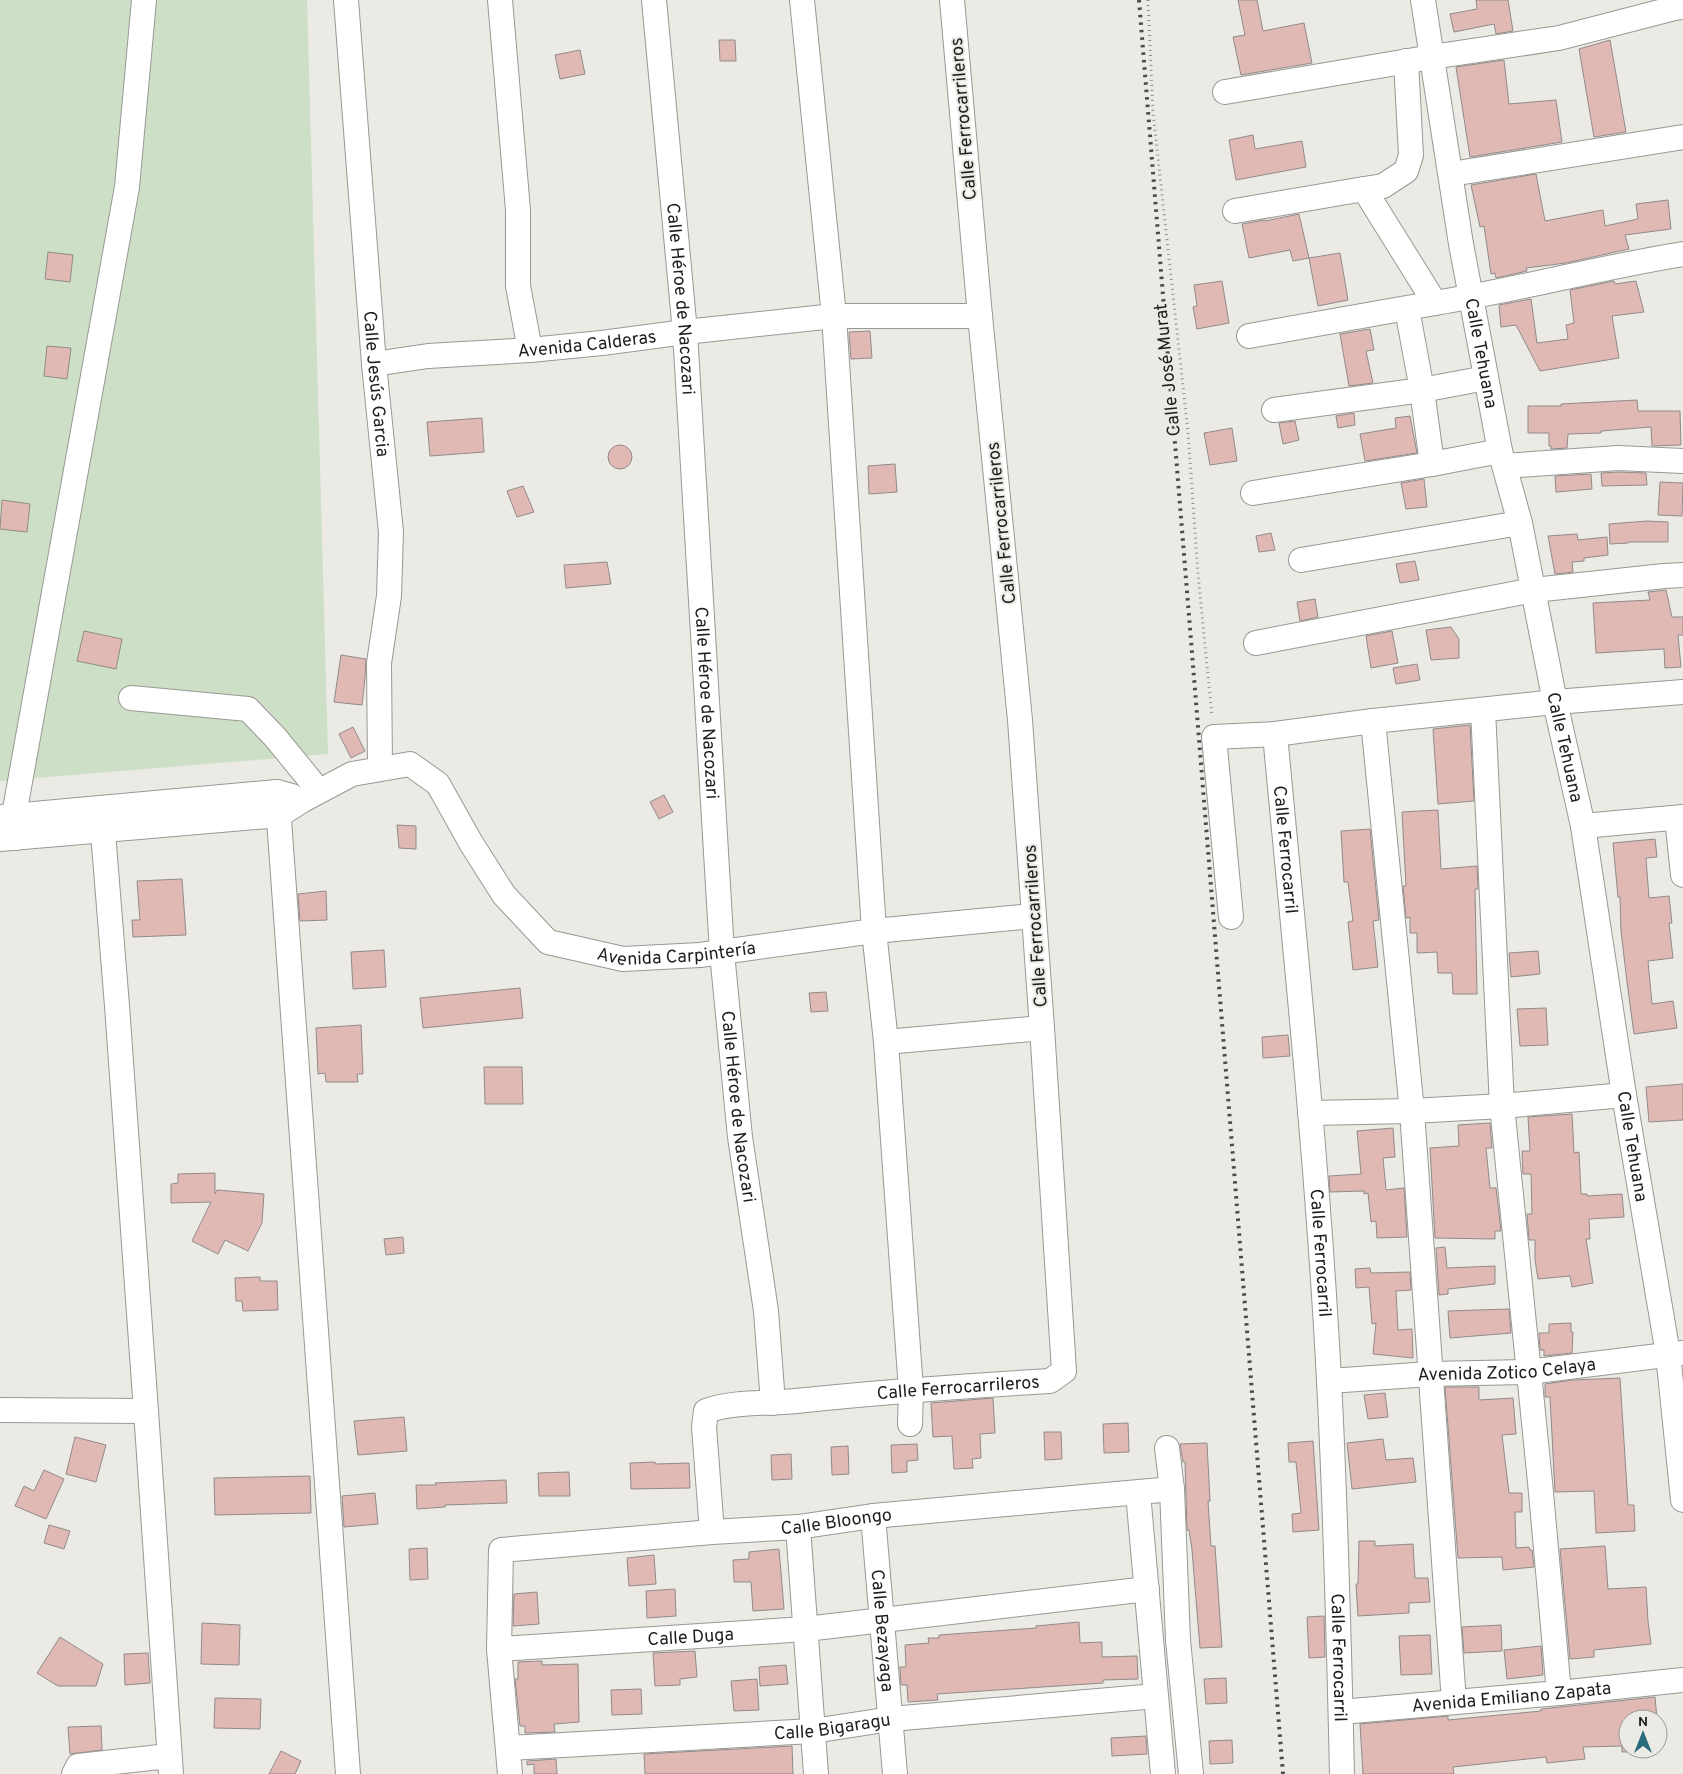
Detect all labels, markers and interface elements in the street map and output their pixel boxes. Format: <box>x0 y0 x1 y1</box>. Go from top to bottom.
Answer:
street label: Calle Ferrocarrileros <box>946 37 983 201</box>
street label: Calle Héroe de Nacozari <box>660 202 699 396</box>
street label: Calle Tehuana <box>1458 296 1502 411</box>
street label: Calle José Murat <box>1150 302 1187 438</box>
street label: Calle Jesús Garcia <box>357 310 393 458</box>
street label: Avenida Calderas <box>517 326 658 364</box>
street label: Calle Ferrocarrileros <box>983 441 1022 605</box>
street label: Calle Héroe de Nacozari <box>688 606 723 800</box>
street label: Calle Tehuana <box>1540 690 1587 805</box>
street label: Calle Ferrocarril <box>1267 785 1302 915</box>
street label: Calle Ferrocarrileros <box>1019 844 1054 1008</box>
street label: Avenida Carpintería <box>595 937 757 973</box>
street label: Calle Héroe de Nacozari <box>715 1010 760 1204</box>
street label: Calle Tehuana <box>1611 1089 1652 1204</box>
street label: Calle Ferrocarril <box>1303 1188 1335 1318</box>
street label: Avenida Zotico Celaya <box>1417 1354 1597 1388</box>
street label: Calle Ferrocarrileros <box>876 1372 1040 1406</box>
street label: Calle Bloongo <box>780 1504 893 1541</box>
street label: Calle Bezayaga <box>865 1568 898 1693</box>
street label: Calle Ferrocarril <box>1324 1593 1351 1722</box>
street label: Calle Duga <box>647 1624 735 1652</box>
street label: Avenida Emiliano Zapata <box>1411 1678 1612 1719</box>
street label: Calle Bigaragu <box>773 1709 892 1746</box>
north arrow <box>1618 1709 1668 1759</box>
text: N <box>1638 1714 1648 1731</box>

